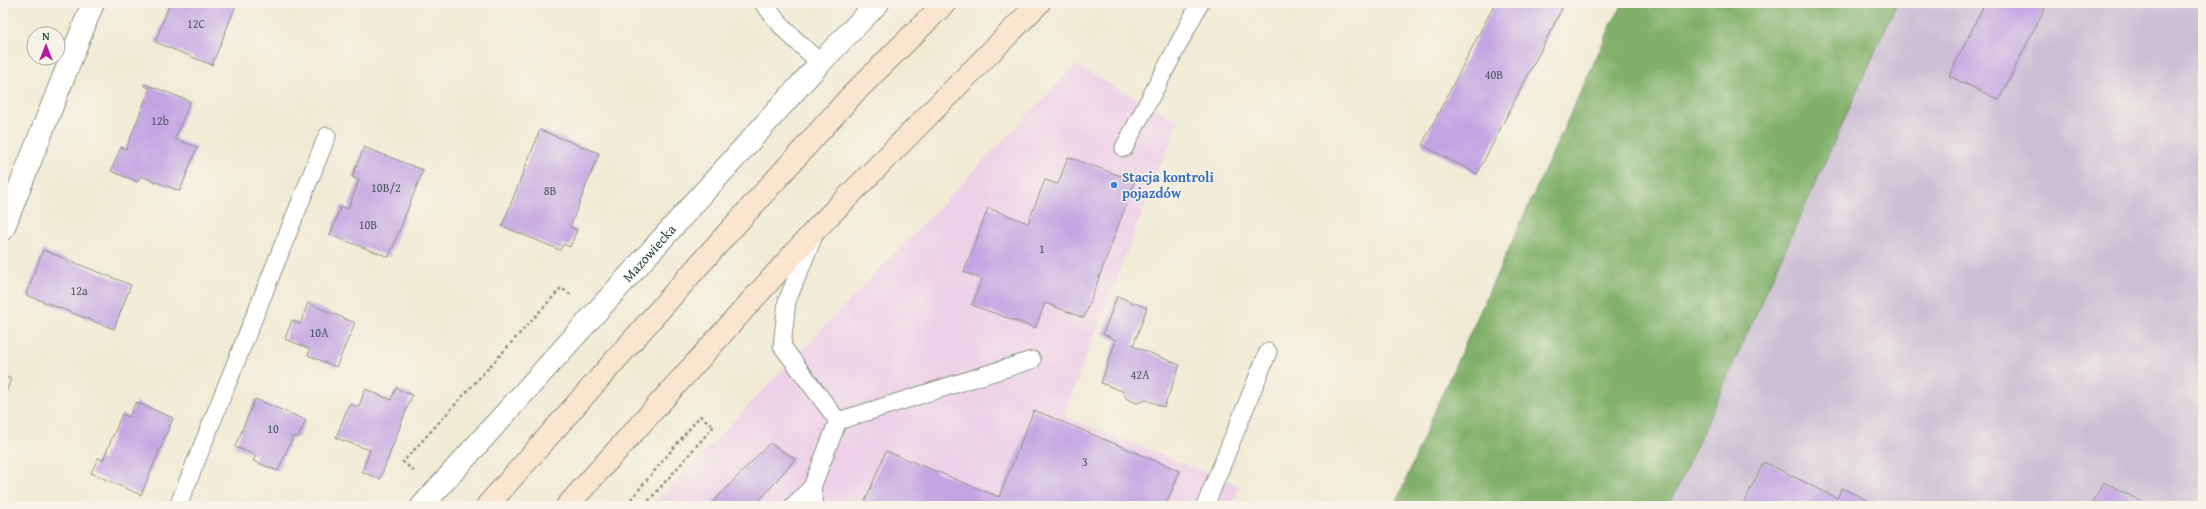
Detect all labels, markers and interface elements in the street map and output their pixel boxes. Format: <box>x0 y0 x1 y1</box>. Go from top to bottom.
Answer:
house number: 12C <box>187 15 206 32</box>
north arrow <box>26 26 66 66</box>
text: N <box>42 28 50 44</box>
house number: 40B <box>1485 66 1503 83</box>
house number: 12b <box>151 112 169 129</box>
place label: Stacja kontroli pojazdów <box>1122 167 1214 203</box>
house number: 10B/2 <box>371 179 401 196</box>
marker: Stacja kontroli pojazdów <box>1109 180 1119 190</box>
house number: 8B <box>544 182 556 199</box>
house number: 10B <box>359 216 377 233</box>
street label: Mazowiecka <box>618 220 681 286</box>
house number: 1 <box>1039 240 1045 257</box>
house number: 12a <box>70 282 88 299</box>
house number: 10A <box>310 324 329 341</box>
house number: 42A <box>1131 366 1150 383</box>
house number: 10 <box>267 420 279 437</box>
house number: 3 <box>1082 453 1088 470</box>

